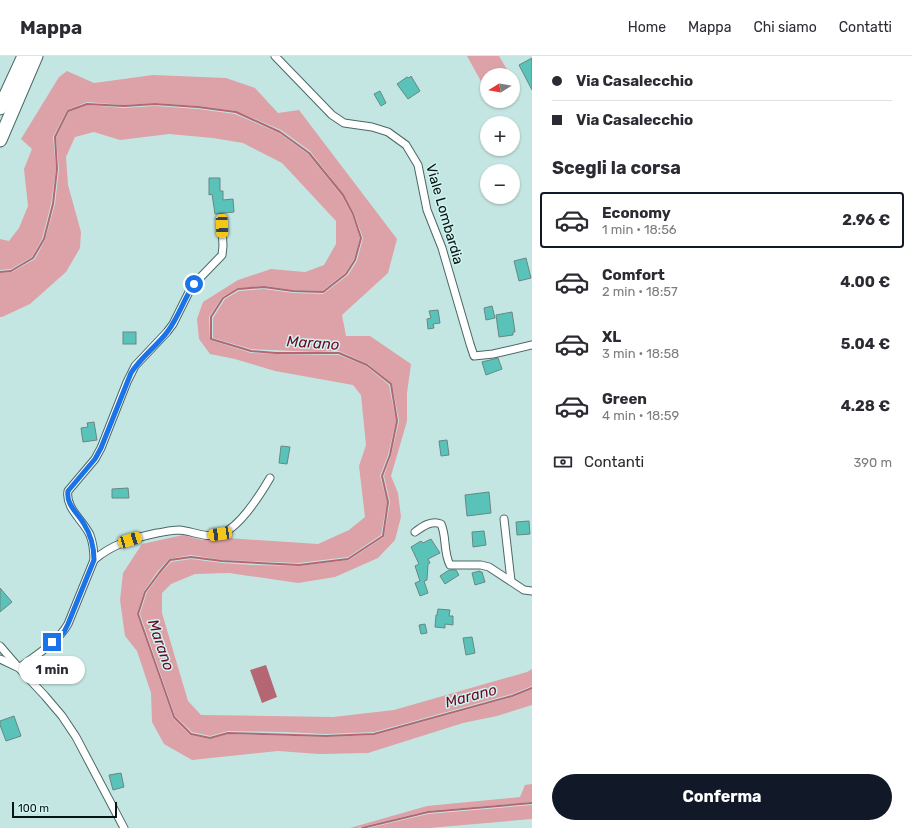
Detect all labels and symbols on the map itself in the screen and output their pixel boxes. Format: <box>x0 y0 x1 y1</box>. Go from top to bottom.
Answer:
north arrow <box>480 68 520 108</box>
street label: Viale Lombardia <box>422 162 467 266</box>
car <box>216 214 228 238</box>
route start <box>185 275 203 293</box>
water label: Marano <box>286 332 340 354</box>
car <box>207 526 233 542</box>
car <box>117 531 143 549</box>
water label: Marano <box>144 617 178 673</box>
route end <box>43 633 61 651</box>
callout: 1 min <box>19 656 85 684</box>
water label: Marano <box>443 680 499 712</box>
scale bar <box>12 800 117 819</box>

